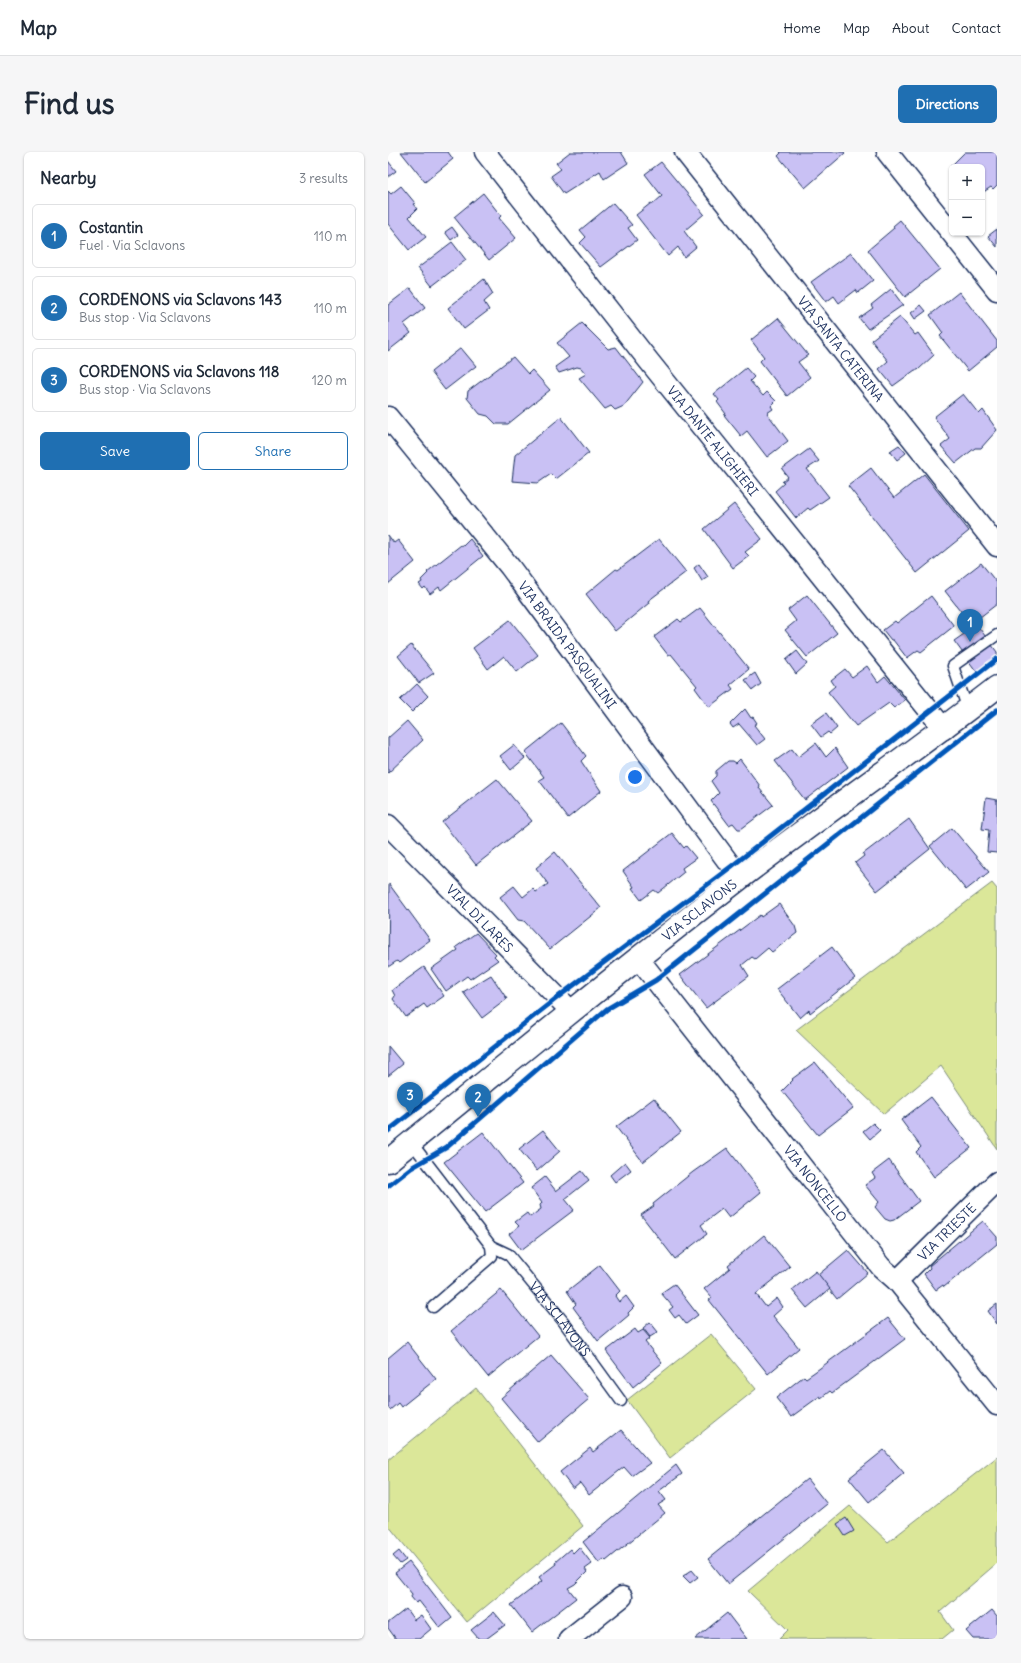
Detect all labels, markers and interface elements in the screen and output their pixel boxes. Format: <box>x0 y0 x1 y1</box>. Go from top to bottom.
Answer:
text: Map <box>20 16 57 40</box>
text: Home <box>783 19 821 37</box>
text: Map <box>843 19 870 37</box>
text: About <box>892 19 930 37</box>
text: Contact <box>952 19 1001 37</box>
button: Directions <box>898 85 997 123</box>
text: Find us <box>24 86 115 122</box>
map controls <box>949 164 985 236</box>
button: + <box>949 164 985 200</box>
text: Nearby <box>40 167 96 189</box>
text: 3 results <box>299 170 348 187</box>
button: − <box>949 200 985 236</box>
text: Costantin <box>79 218 143 237</box>
text: 1 <box>51 228 57 245</box>
text: 110 m <box>314 228 347 245</box>
text: Fuel · Via Sclavons <box>79 237 185 254</box>
text: CORDENONS via Sclavons 143 <box>79 290 282 309</box>
street label: VIA SANTA CATERINA <box>794 293 887 405</box>
text: 2 <box>50 300 58 317</box>
text: 110 m <box>314 300 347 317</box>
text: Bus stop · Via Sclavons <box>79 309 211 326</box>
text: CORDENONS via Sclavons 118 <box>79 362 279 381</box>
text: 3 <box>50 372 58 389</box>
text: 120 m <box>312 372 347 389</box>
text: Bus stop · Via Sclavons <box>79 381 211 398</box>
street label: VIA DANTE ALIGHIERI <box>663 383 762 500</box>
button: Save <box>40 432 190 470</box>
button: Share <box>198 432 348 470</box>
street label: VIA BRAIDA PASQUALINI <box>514 578 620 712</box>
pin: 1 <box>957 609 983 642</box>
your location <box>625 767 645 787</box>
street label: VIA SCLAVONS <box>659 876 741 945</box>
street label: VIAL DI LARES <box>442 881 517 956</box>
pin: 3 <box>397 1082 423 1115</box>
pin: 2 <box>465 1084 491 1117</box>
street label: VIA NONCELLO <box>780 1142 850 1226</box>
street label: VIA TRIESTE <box>914 1199 980 1265</box>
street label: VIA SCLAVONS <box>525 1278 594 1360</box>

